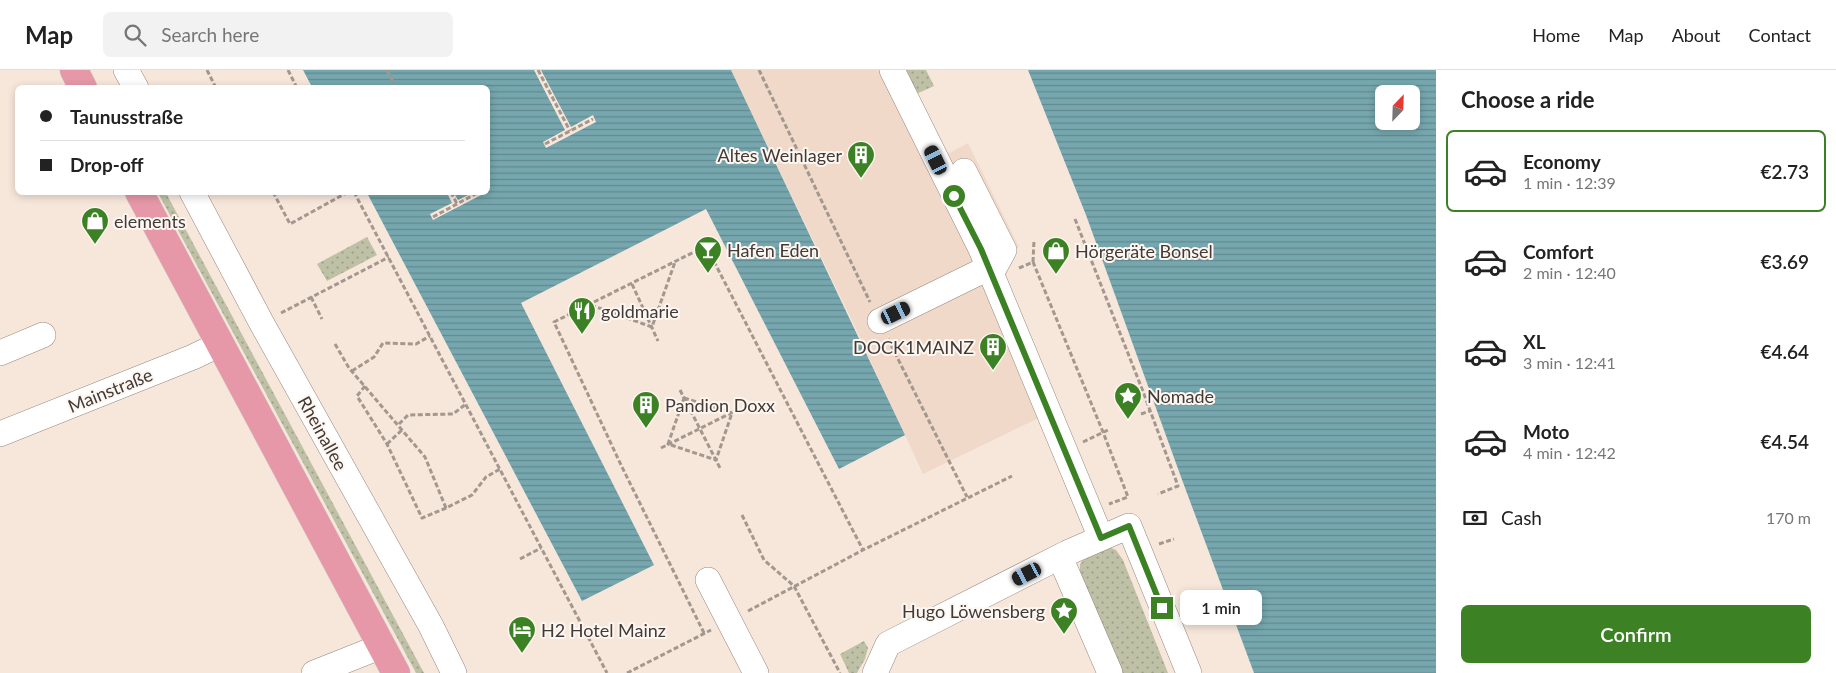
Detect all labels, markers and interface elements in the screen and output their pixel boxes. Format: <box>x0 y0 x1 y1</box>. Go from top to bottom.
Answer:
search box <box>103 12 453 57</box>
text: Map <box>25 20 73 49</box>
icon: search <box>121 21 149 49</box>
text: Search here <box>161 23 259 46</box>
text: Home <box>1532 24 1580 46</box>
text: Map <box>1608 24 1644 46</box>
text: About <box>1672 24 1721 46</box>
text: Contact <box>1749 24 1811 46</box>
north arrow <box>1375 85 1420 130</box>
map controls <box>1375 85 1420 130</box>
text: Choose a ride <box>1461 86 1595 113</box>
text: Taunusstraße <box>70 105 183 128</box>
building icon: Altes Weinlager <box>846 140 876 179</box>
car <box>922 143 949 177</box>
place label: Altes Weinlager <box>718 144 842 166</box>
icon: car <box>1463 149 1508 194</box>
text: Economy <box>1523 150 1601 173</box>
text: Drop-off <box>70 153 144 176</box>
text: €2.73 <box>1760 160 1809 183</box>
text: 1 min · 12:39 <box>1523 173 1616 192</box>
route start <box>943 185 965 207</box>
shop icon: elements <box>80 206 110 245</box>
place label: elements <box>114 210 186 232</box>
bar icon: Hafen Eden <box>693 235 723 274</box>
shop icon: Hörgeräte Bonsel <box>1041 236 1071 275</box>
place label: Hafen Eden <box>727 239 819 261</box>
icon: car <box>1463 239 1508 284</box>
place label: Hörgeräte Bonsel <box>1075 240 1213 262</box>
text: Comfort <box>1523 240 1594 263</box>
text: €3.69 <box>1760 250 1809 273</box>
text: 2 min · 12:40 <box>1523 263 1616 282</box>
restaurant icon: goldmarie <box>567 296 597 335</box>
place label: goldmarie <box>601 300 679 322</box>
car <box>879 300 912 326</box>
icon: car <box>1463 329 1508 374</box>
text: XL <box>1523 330 1546 353</box>
building icon: DOCK1MAINZ <box>978 332 1008 371</box>
place label: DOCK1MAINZ <box>853 336 974 358</box>
text: €4.64 <box>1760 340 1809 363</box>
text: 3 min · 12:41 <box>1523 353 1616 372</box>
street label: Mainstraße <box>64 363 156 417</box>
place icon: Nomade <box>1113 381 1143 420</box>
place label: Nomade <box>1147 385 1214 407</box>
building icon: Pandion Doxx <box>631 390 661 429</box>
street label: Rheinallee <box>294 392 352 474</box>
place label: Pandion Doxx <box>665 394 775 416</box>
icon: car <box>1463 419 1508 464</box>
text: Moto <box>1523 420 1569 443</box>
text: €4.54 <box>1760 430 1809 453</box>
text: 4 min · 12:42 <box>1523 443 1616 462</box>
icon: cash <box>1461 504 1489 532</box>
text: Cash <box>1501 506 1542 529</box>
text: 170 m <box>1766 508 1811 527</box>
car <box>1010 561 1043 587</box>
callout: 1 min <box>1180 590 1262 626</box>
place icon: Hugo Löwensberg <box>1049 596 1079 635</box>
route end <box>1151 597 1173 619</box>
text: 1 min <box>1201 598 1241 617</box>
place label: Hugo Löwensberg <box>902 600 1045 622</box>
button: Confirm <box>1461 605 1811 663</box>
hotel icon: H2 Hotel Mainz <box>507 615 537 654</box>
place label: H2 Hotel Mainz <box>541 619 666 641</box>

